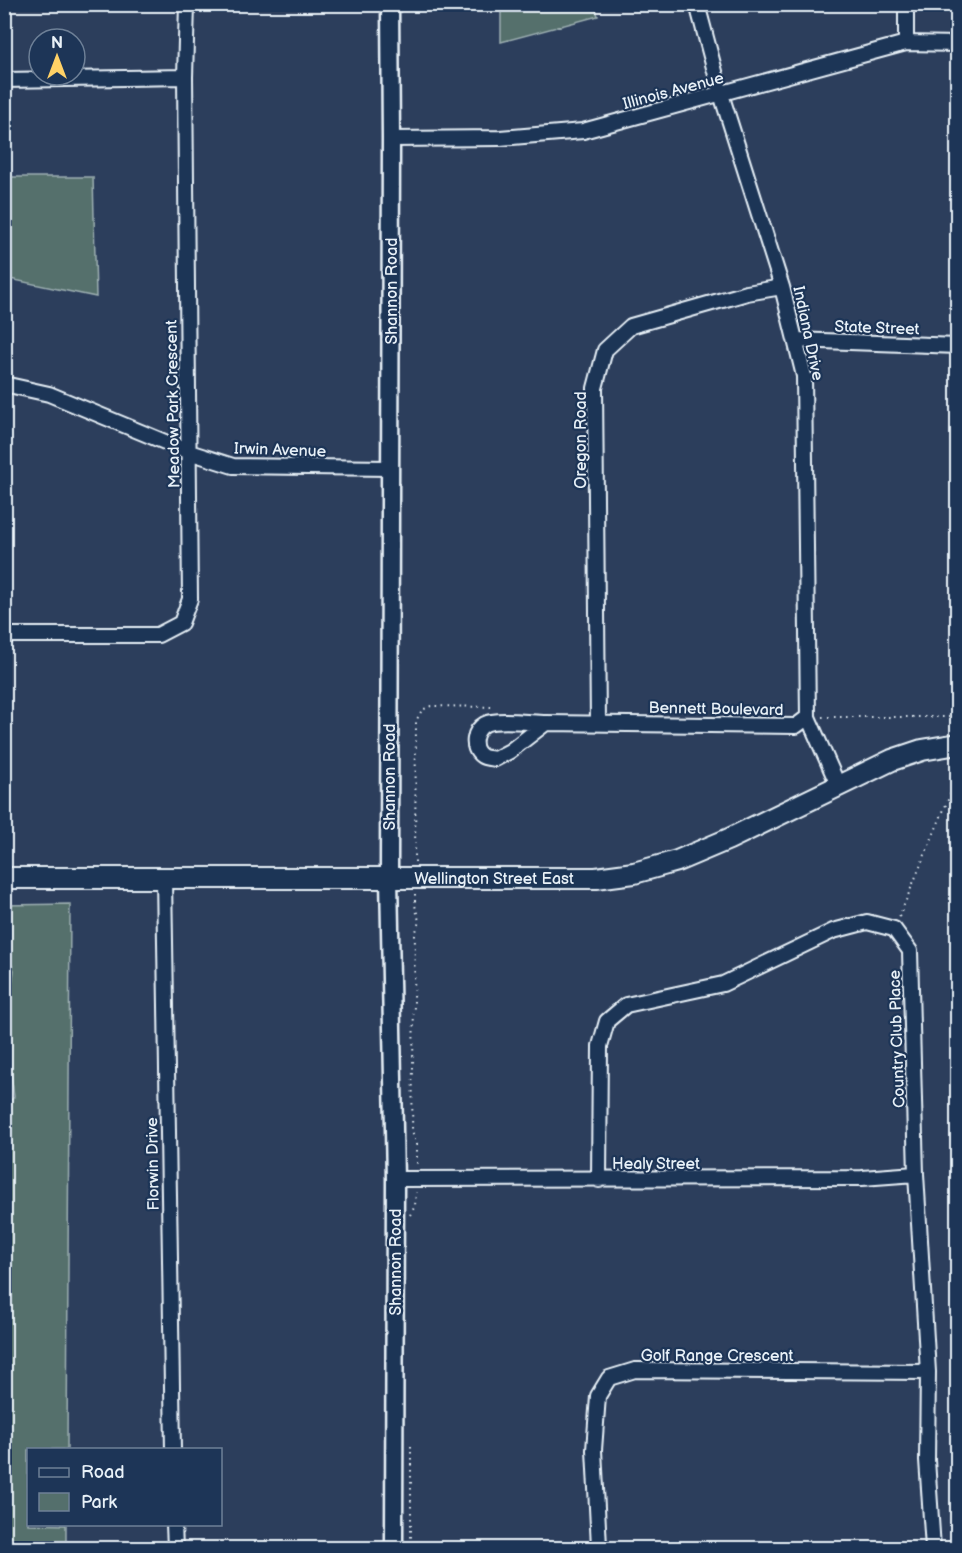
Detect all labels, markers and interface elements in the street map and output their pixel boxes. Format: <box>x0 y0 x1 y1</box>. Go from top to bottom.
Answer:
north arrow <box>27 27 87 87</box>
text: N <box>51 34 63 53</box>
street label: Illinois Avenue <box>621 69 726 114</box>
street label: Shannon Road <box>383 238 402 344</box>
street label: Indiana Drive <box>788 284 827 383</box>
street label: State Street <box>834 318 920 339</box>
street label: Meadow Park Crescent <box>163 320 184 488</box>
street label: Oregon Road <box>572 391 591 489</box>
street label: Irwin Avenue <box>234 439 327 462</box>
street label: Bennett Boulevard <box>648 699 784 720</box>
street label: Shannon Road <box>381 724 400 830</box>
street label: Wellington Street East <box>414 870 574 889</box>
street label: Country Club Place <box>886 969 909 1108</box>
street label: Florwin Drive <box>143 1117 164 1211</box>
street label: Healy Street <box>612 1155 700 1174</box>
street label: Shannon Road <box>387 1209 406 1315</box>
street label: Golf Range Crescent <box>641 1347 793 1366</box>
legend <box>27 1448 222 1526</box>
text: Road <box>81 1462 125 1483</box>
text: Park <box>81 1492 117 1513</box>

